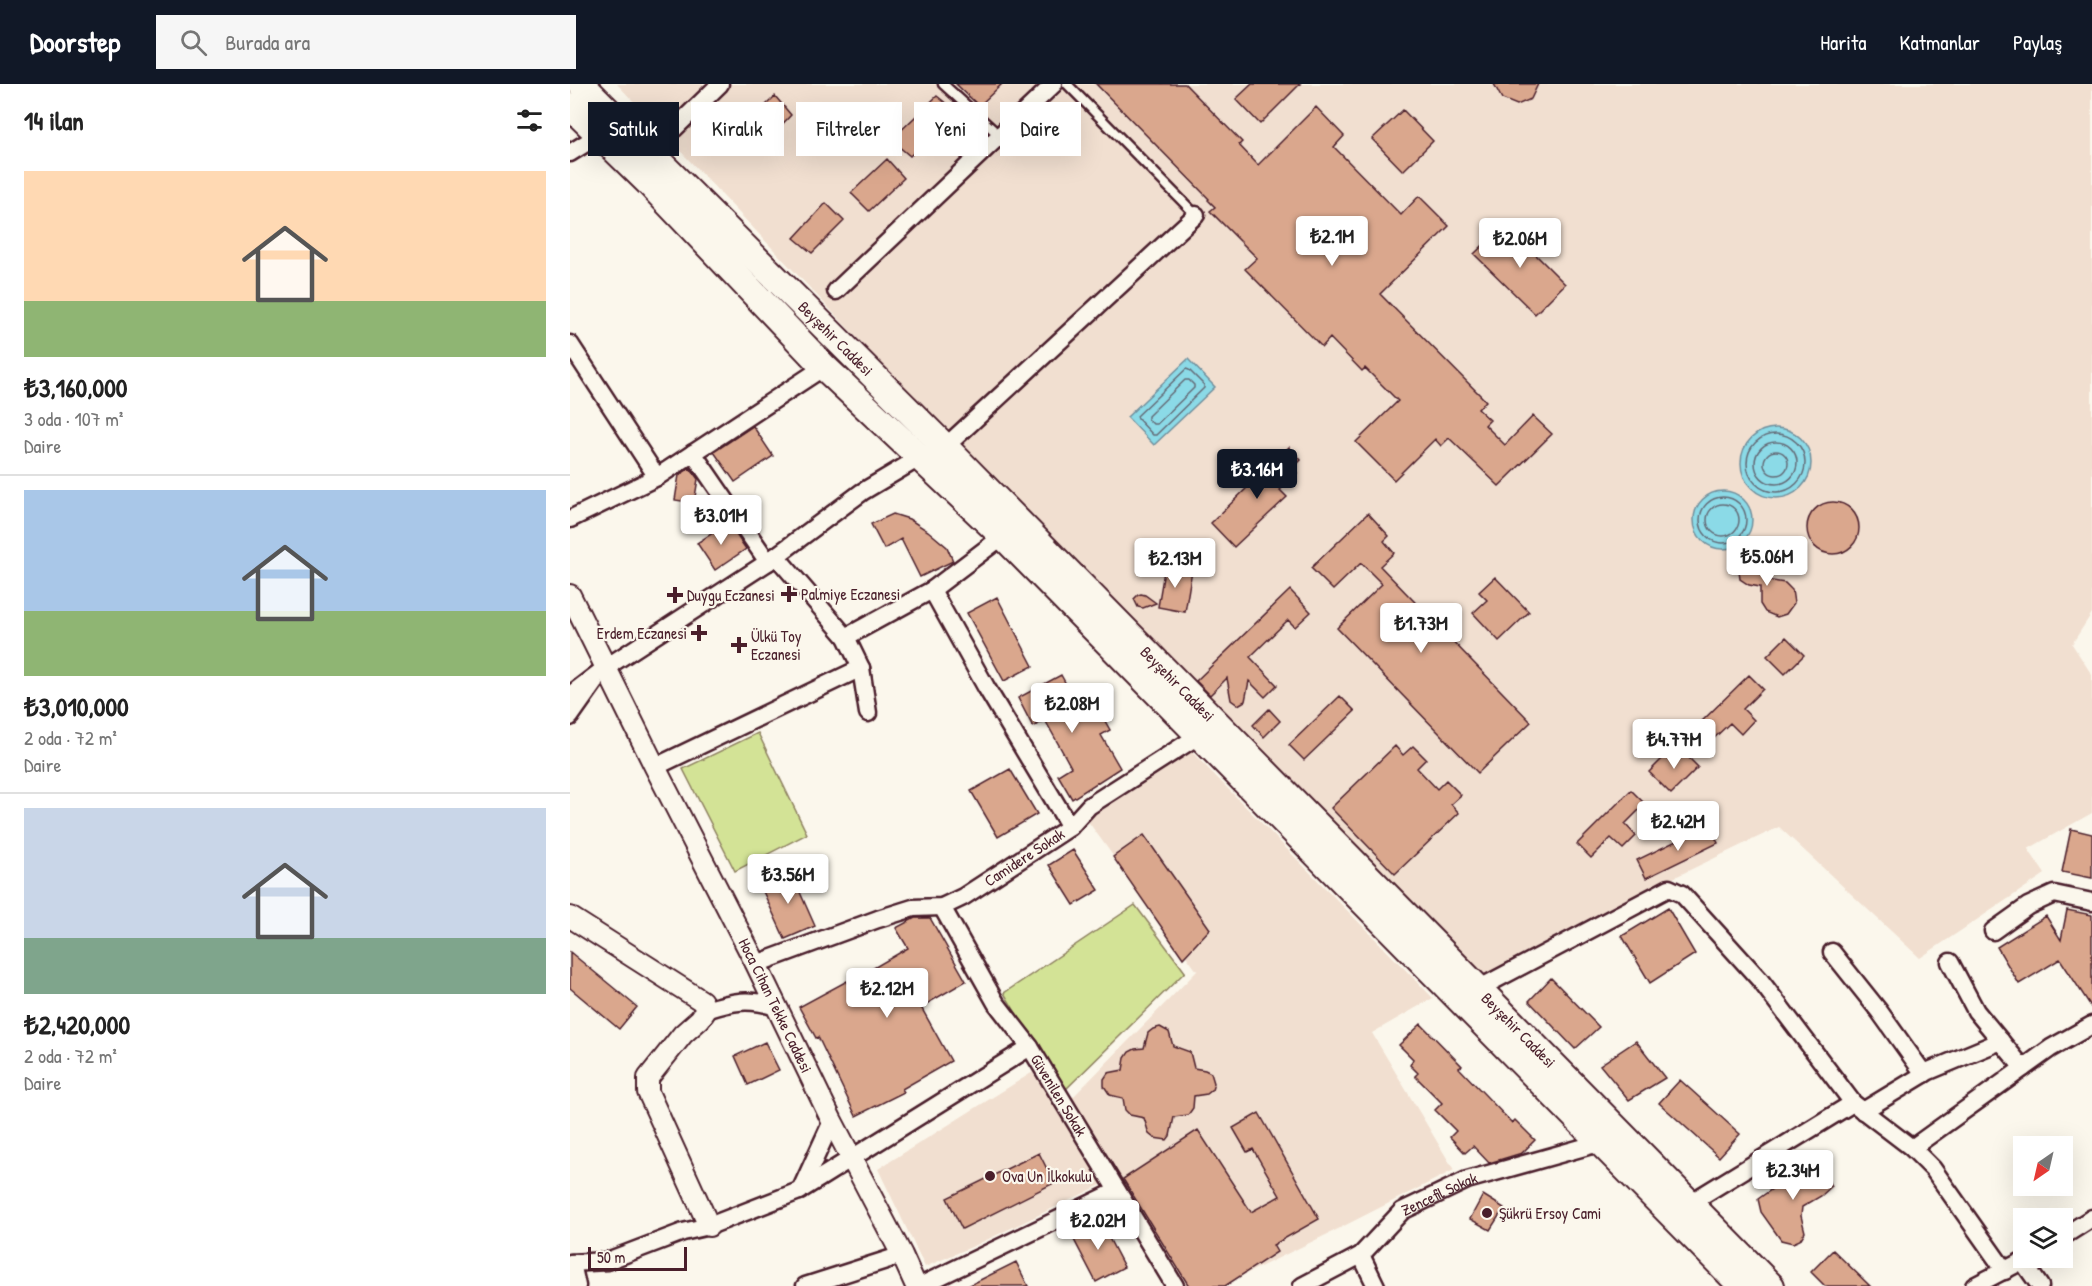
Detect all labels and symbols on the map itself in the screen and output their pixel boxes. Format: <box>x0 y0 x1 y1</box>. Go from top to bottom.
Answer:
pin: ₺2.1M <box>1290 216 1374 267</box>
pin: ₺2.06M <box>1471 218 1569 269</box>
street label: Beyşehir Caddesi <box>794 296 878 380</box>
pin: ₺3.16M <box>1208 449 1306 500</box>
pin: ₺3.01M <box>672 495 770 546</box>
pin: ₺5.06M <box>1718 536 1816 587</box>
pin: ₺2.13M <box>1126 538 1224 589</box>
place label: Palmiye Eczanesi <box>801 583 900 605</box>
place label: Duygu Eczanesi <box>687 584 775 606</box>
marker: Palmiye Eczanesi <box>782 587 796 601</box>
marker: Duygu Eczanesi <box>668 588 682 602</box>
pin: ₺1.73M <box>1372 603 1470 654</box>
place label: Erdem Eczanesi <box>597 622 687 644</box>
place label: Ülkü Toy Eczanesi <box>751 625 802 665</box>
marker: Erdem Eczanesi <box>692 626 706 640</box>
marker: Ülkü Toy Eczanesi <box>732 638 746 652</box>
street label: Beyşehir Caddesi <box>1136 641 1220 726</box>
pin: ₺2.08M <box>1023 683 1121 734</box>
pin: ₺4.77M <box>1625 719 1723 770</box>
pin: ₺2.42M <box>1629 801 1727 852</box>
street label: Camidere Sokak <box>980 823 1069 891</box>
pin: ₺3.56M <box>739 854 837 905</box>
street label: Hoca Cihan Tekke Caddesi <box>733 934 818 1076</box>
pin: ₺2.12M <box>838 968 936 1019</box>
street label: Beyşehir Caddesi <box>1477 987 1561 1072</box>
street label: Güvenilen Sokak <box>1026 1050 1093 1141</box>
north arrow <box>2013 1136 2073 1196</box>
pin: ₺2.34M <box>1744 1150 1842 1201</box>
place label: Ova Un İlkokulu <box>1002 1165 1092 1187</box>
street label: Zencefil Sokak <box>1397 1167 1480 1221</box>
marker: Ova Un İlkokulu <box>983 1169 997 1183</box>
pin: ₺2.02M <box>1049 1200 1147 1251</box>
place label: Şükrü Ersoy Cami <box>1499 1202 1601 1224</box>
marker: Şükrü Ersoy Cami <box>1480 1206 1494 1220</box>
scale bar <box>588 1244 687 1272</box>

